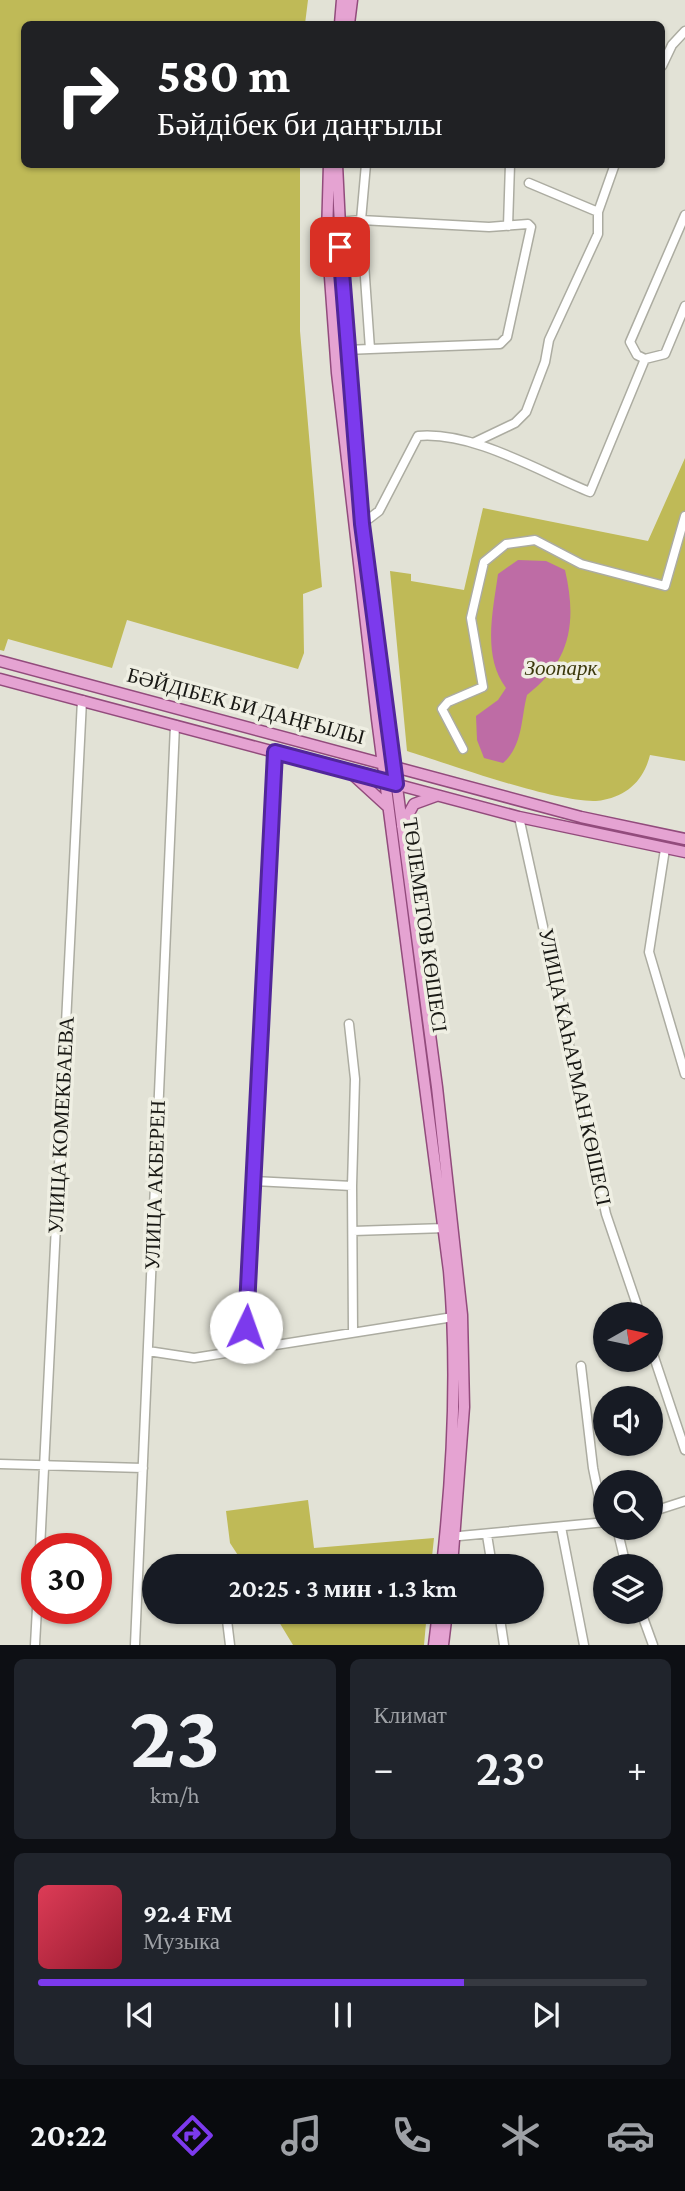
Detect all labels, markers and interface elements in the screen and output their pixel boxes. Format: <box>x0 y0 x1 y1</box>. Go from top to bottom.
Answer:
text: 580 m <box>157 48 290 103</box>
icon: right <box>42 49 133 140</box>
text: Бәйдібек би даңғылы <box>157 106 443 142</box>
pin <box>310 217 370 277</box>
icon: arrive <box>321 228 359 266</box>
park label: Зоопарк <box>525 656 598 680</box>
street label: БӘЙДІБЕК БИ ДАҢҒЫЛЫ <box>124 663 368 749</box>
street label: ТӨЛЕМЕТОВ КӨШЕСІ <box>398 816 452 1034</box>
street label: УЛИЦА КАҺАРМАН КӨШЕСІ <box>534 926 616 1208</box>
street label: УЛИЦА КОМЕКБАЕВА <box>43 1015 79 1234</box>
street label: УЛИЦА АКБЕРЕН <box>140 1100 170 1270</box>
position arrow <box>209 1290 283 1364</box>
north arrow <box>593 1302 663 1372</box>
map controls <box>593 1302 663 1624</box>
button: sound <box>593 1386 663 1456</box>
button: search <box>593 1470 663 1540</box>
speed limit sign: 30 <box>21 1533 112 1624</box>
button: layers <box>593 1554 663 1624</box>
text: 20:25 · 3 мин · 1.3 km <box>229 1574 457 1603</box>
text: 23 <box>129 1685 220 1787</box>
text: Климат <box>374 1702 447 1728</box>
text: 23° <box>475 1738 545 1796</box>
text: − <box>374 1747 394 1789</box>
text: + <box>627 1747 647 1789</box>
text: km/h <box>150 1782 200 1808</box>
text: 92.4 FM <box>143 1899 232 1928</box>
text: Музыка <box>143 1928 220 1954</box>
icon: previous <box>121 1996 159 2034</box>
icon: pause <box>324 1996 362 2034</box>
icon: next <box>527 1996 565 2034</box>
icon: directions <box>168 2111 217 2160</box>
icon: music <box>277 2111 326 2160</box>
icon: phone <box>387 2111 436 2160</box>
icon: climate <box>496 2111 545 2160</box>
icon: car <box>606 2111 655 2160</box>
text: 20:22 <box>30 2117 107 2153</box>

